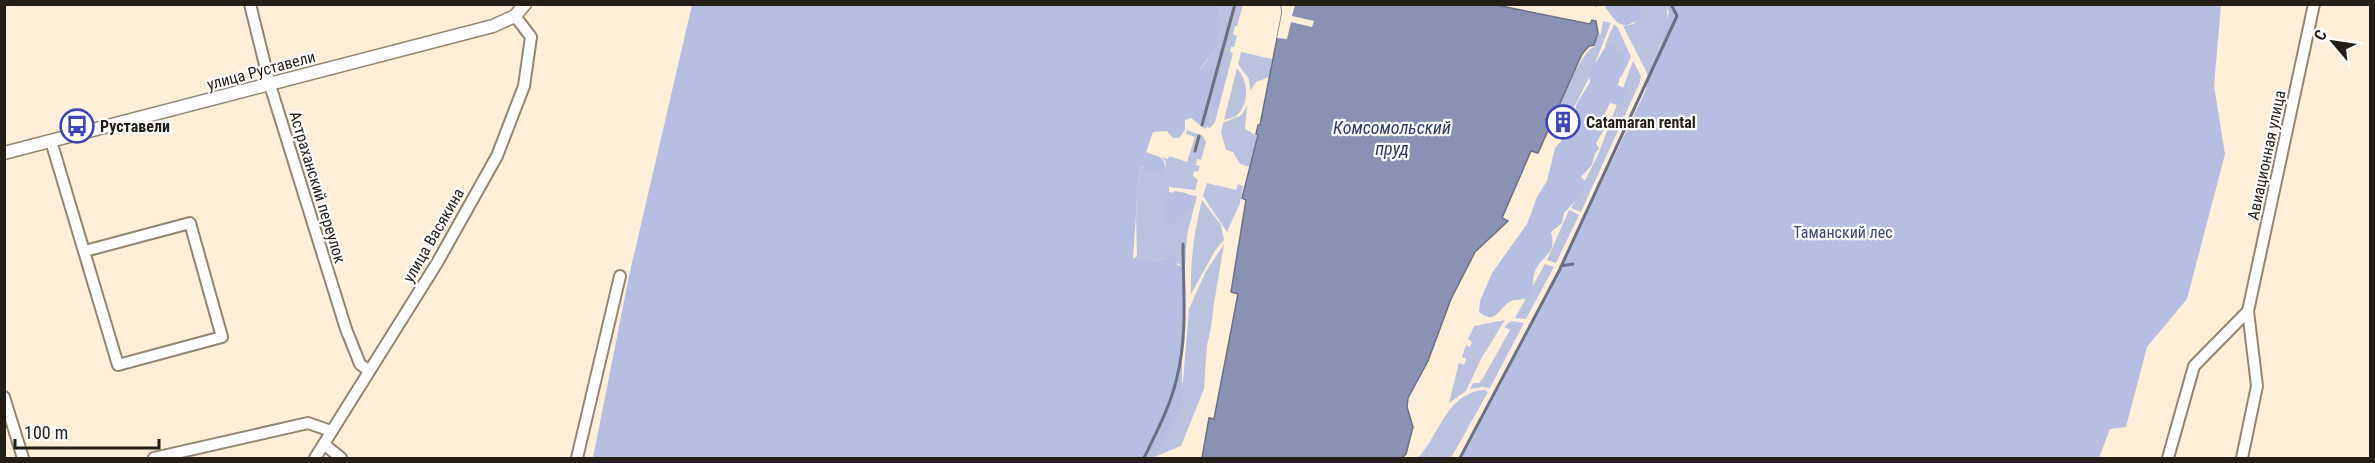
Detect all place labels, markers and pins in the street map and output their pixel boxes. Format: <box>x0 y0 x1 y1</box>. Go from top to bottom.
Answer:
building icon: Catamaran rental <box>1545 104 1581 140</box>
bus stop icon: Руставели <box>59 108 95 144</box>
place label: Catamaran rental <box>1586 113 1696 132</box>
place label: Руставели <box>100 117 170 136</box>

